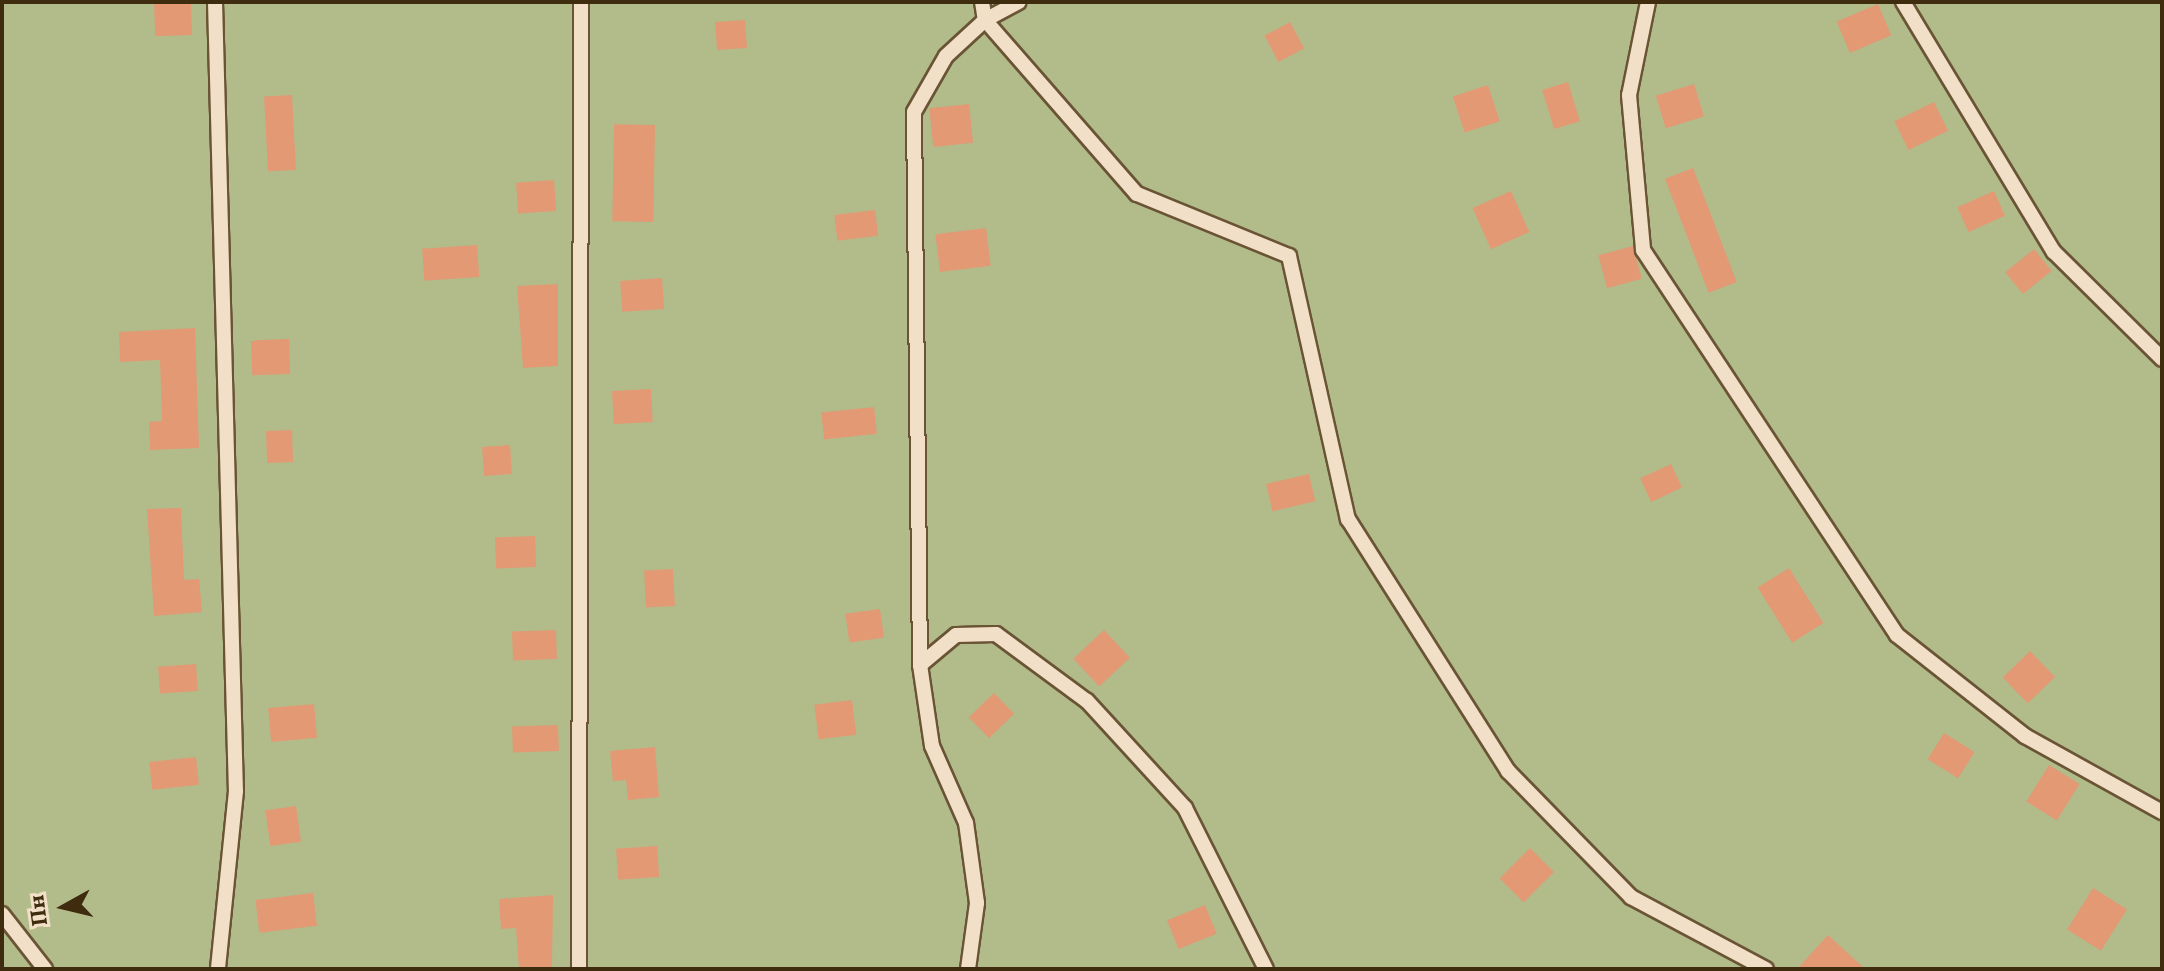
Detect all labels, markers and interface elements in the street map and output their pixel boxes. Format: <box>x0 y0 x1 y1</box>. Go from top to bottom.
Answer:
north arrow <box>24 867 104 947</box>
text: Пн <box>22 893 57 928</box>

